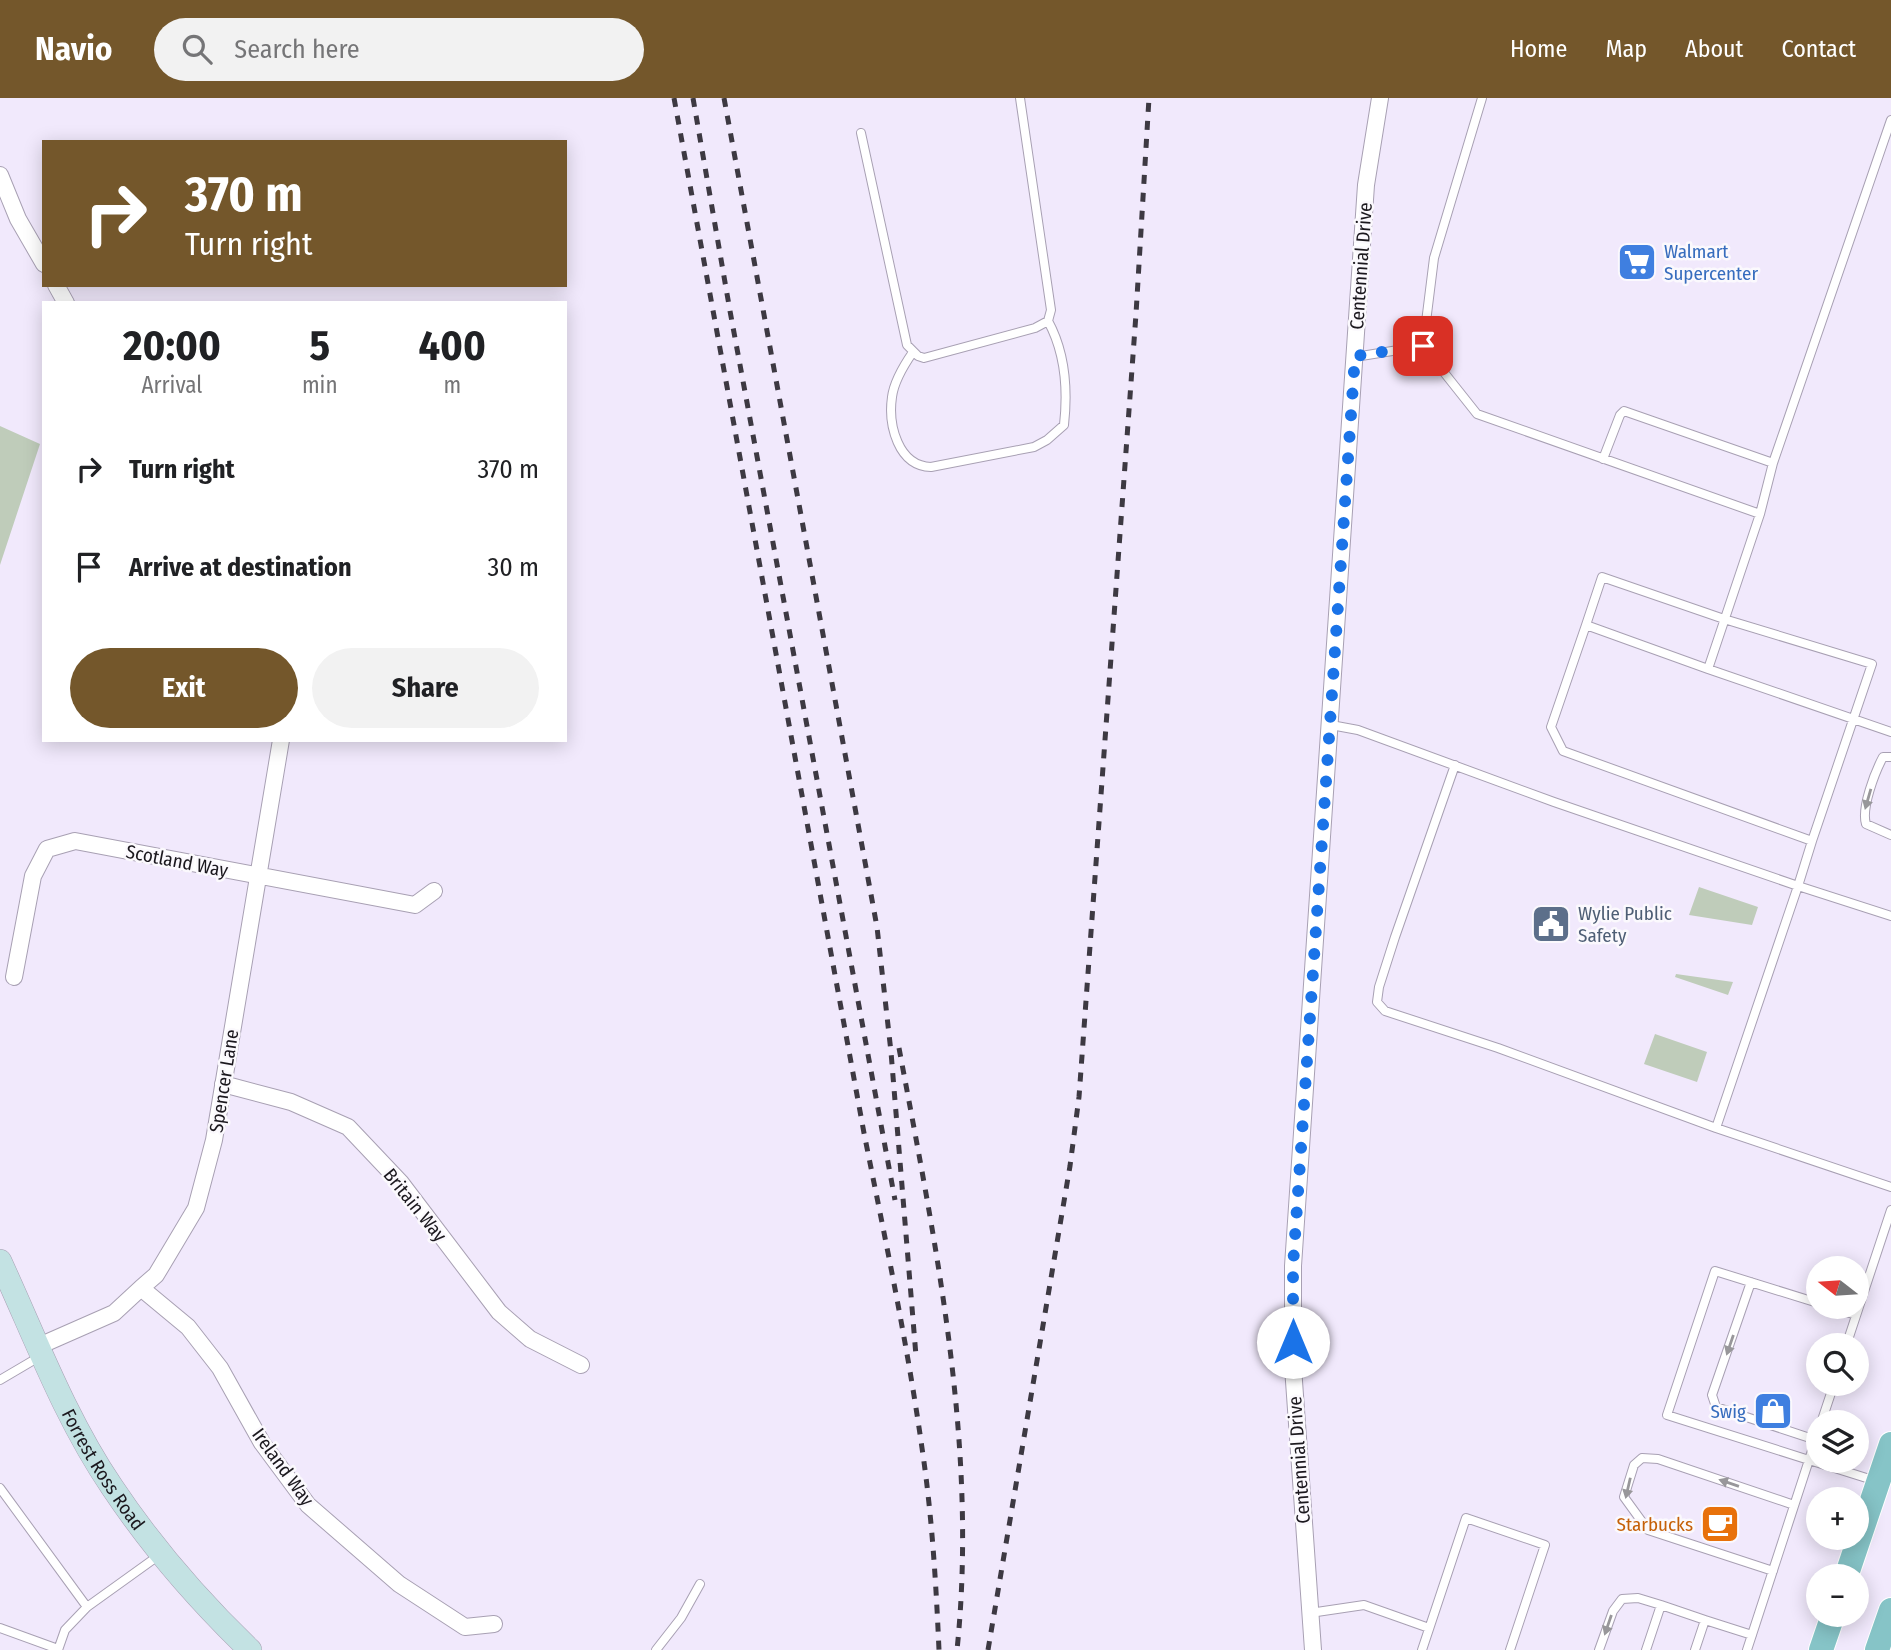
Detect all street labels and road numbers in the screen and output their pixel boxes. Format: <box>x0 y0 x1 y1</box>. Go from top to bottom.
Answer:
street label: Centennial Drive <box>1345 202 1377 330</box>
street label: Scotland Way <box>124 840 230 882</box>
street label: Spencer Lane <box>204 1028 244 1134</box>
street label: Britain Way <box>378 1164 452 1247</box>
street label: Centennial Drive <box>1283 1396 1315 1524</box>
street label: Forrest Ross Road <box>57 1405 150 1534</box>
street label: Ireland Way <box>247 1424 319 1511</box>

